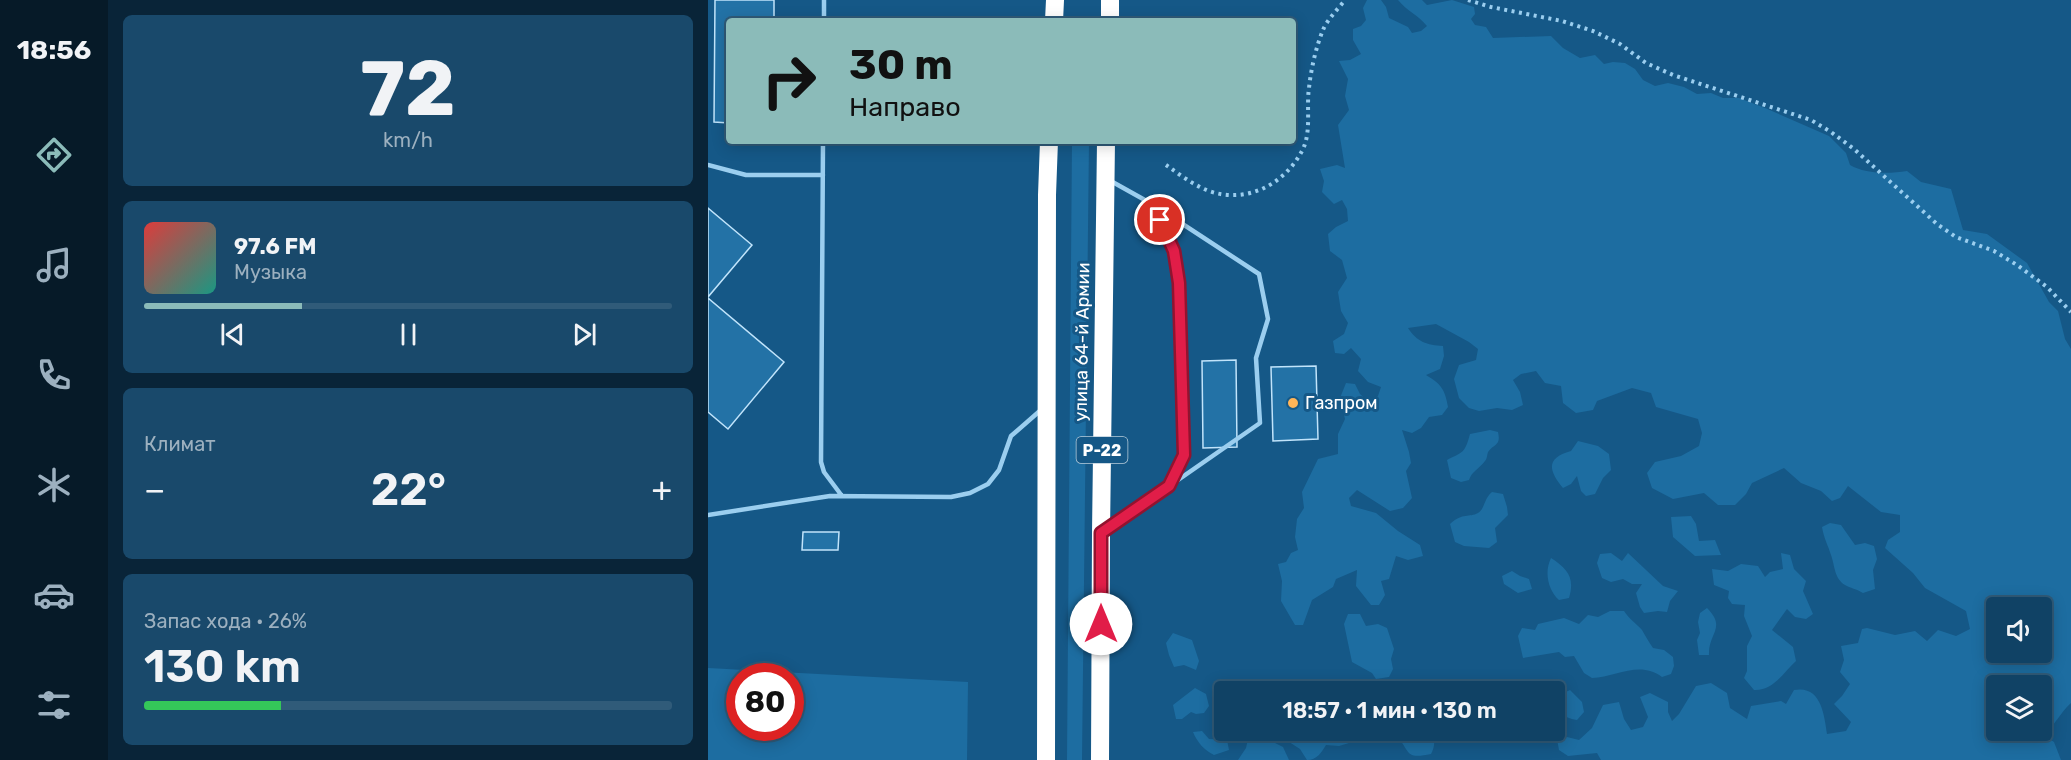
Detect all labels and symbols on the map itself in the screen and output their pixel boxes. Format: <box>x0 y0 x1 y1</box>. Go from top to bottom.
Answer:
pin <box>1134 194 1185 245</box>
street label: улица 64-й Армии <box>1070 262 1094 422</box>
place label: Газпром <box>1305 392 1378 414</box>
marker: Газпром <box>1286 396 1300 410</box>
road number: Р-22 <box>1076 437 1128 463</box>
position arrow <box>1069 592 1133 656</box>
speed limit sign: 80 <box>726 663 804 741</box>

